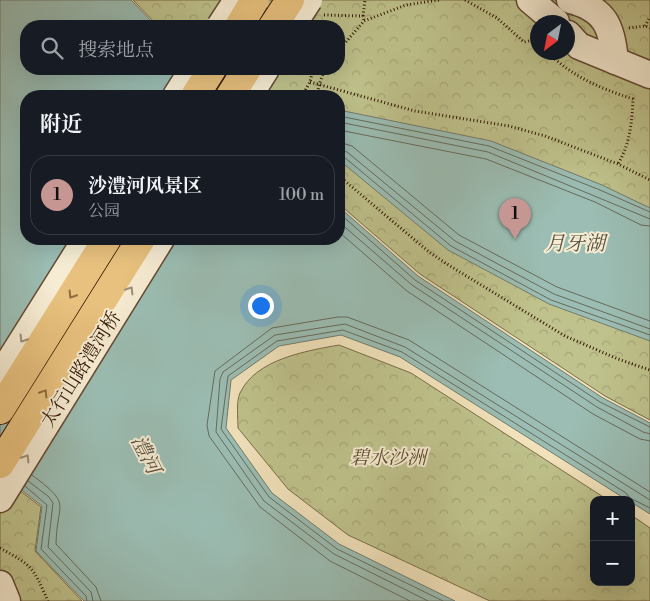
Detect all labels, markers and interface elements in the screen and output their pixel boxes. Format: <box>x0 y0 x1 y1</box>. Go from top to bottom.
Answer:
north arrow <box>530 15 575 60</box>
search box <box>20 20 345 75</box>
icon: search <box>38 34 66 62</box>
text: 搜索地点 <box>78 38 154 62</box>
text: 附近 <box>40 112 82 138</box>
text: 沙澧河风景区 <box>88 174 202 198</box>
text: 1 <box>53 185 61 205</box>
text: 100 m <box>279 185 324 205</box>
pin: 1 <box>499 198 531 239</box>
text: 公园 <box>88 201 120 221</box>
water label: 月牙湖 <box>545 232 608 257</box>
one-way arrow <box>123 286 133 295</box>
one-way arrow <box>68 290 78 299</box>
your location <box>248 293 274 319</box>
street label: 太行山路澧河桥 <box>36 306 126 432</box>
one-way arrow <box>20 334 29 343</box>
one-way arrow <box>38 389 48 398</box>
water label: 澧河 <box>125 432 167 481</box>
park label: 碧水沙洲 <box>350 446 429 470</box>
one-way arrow <box>19 454 29 463</box>
map controls <box>590 496 635 586</box>
button: + <box>590 496 635 541</box>
button: − <box>590 541 635 586</box>

